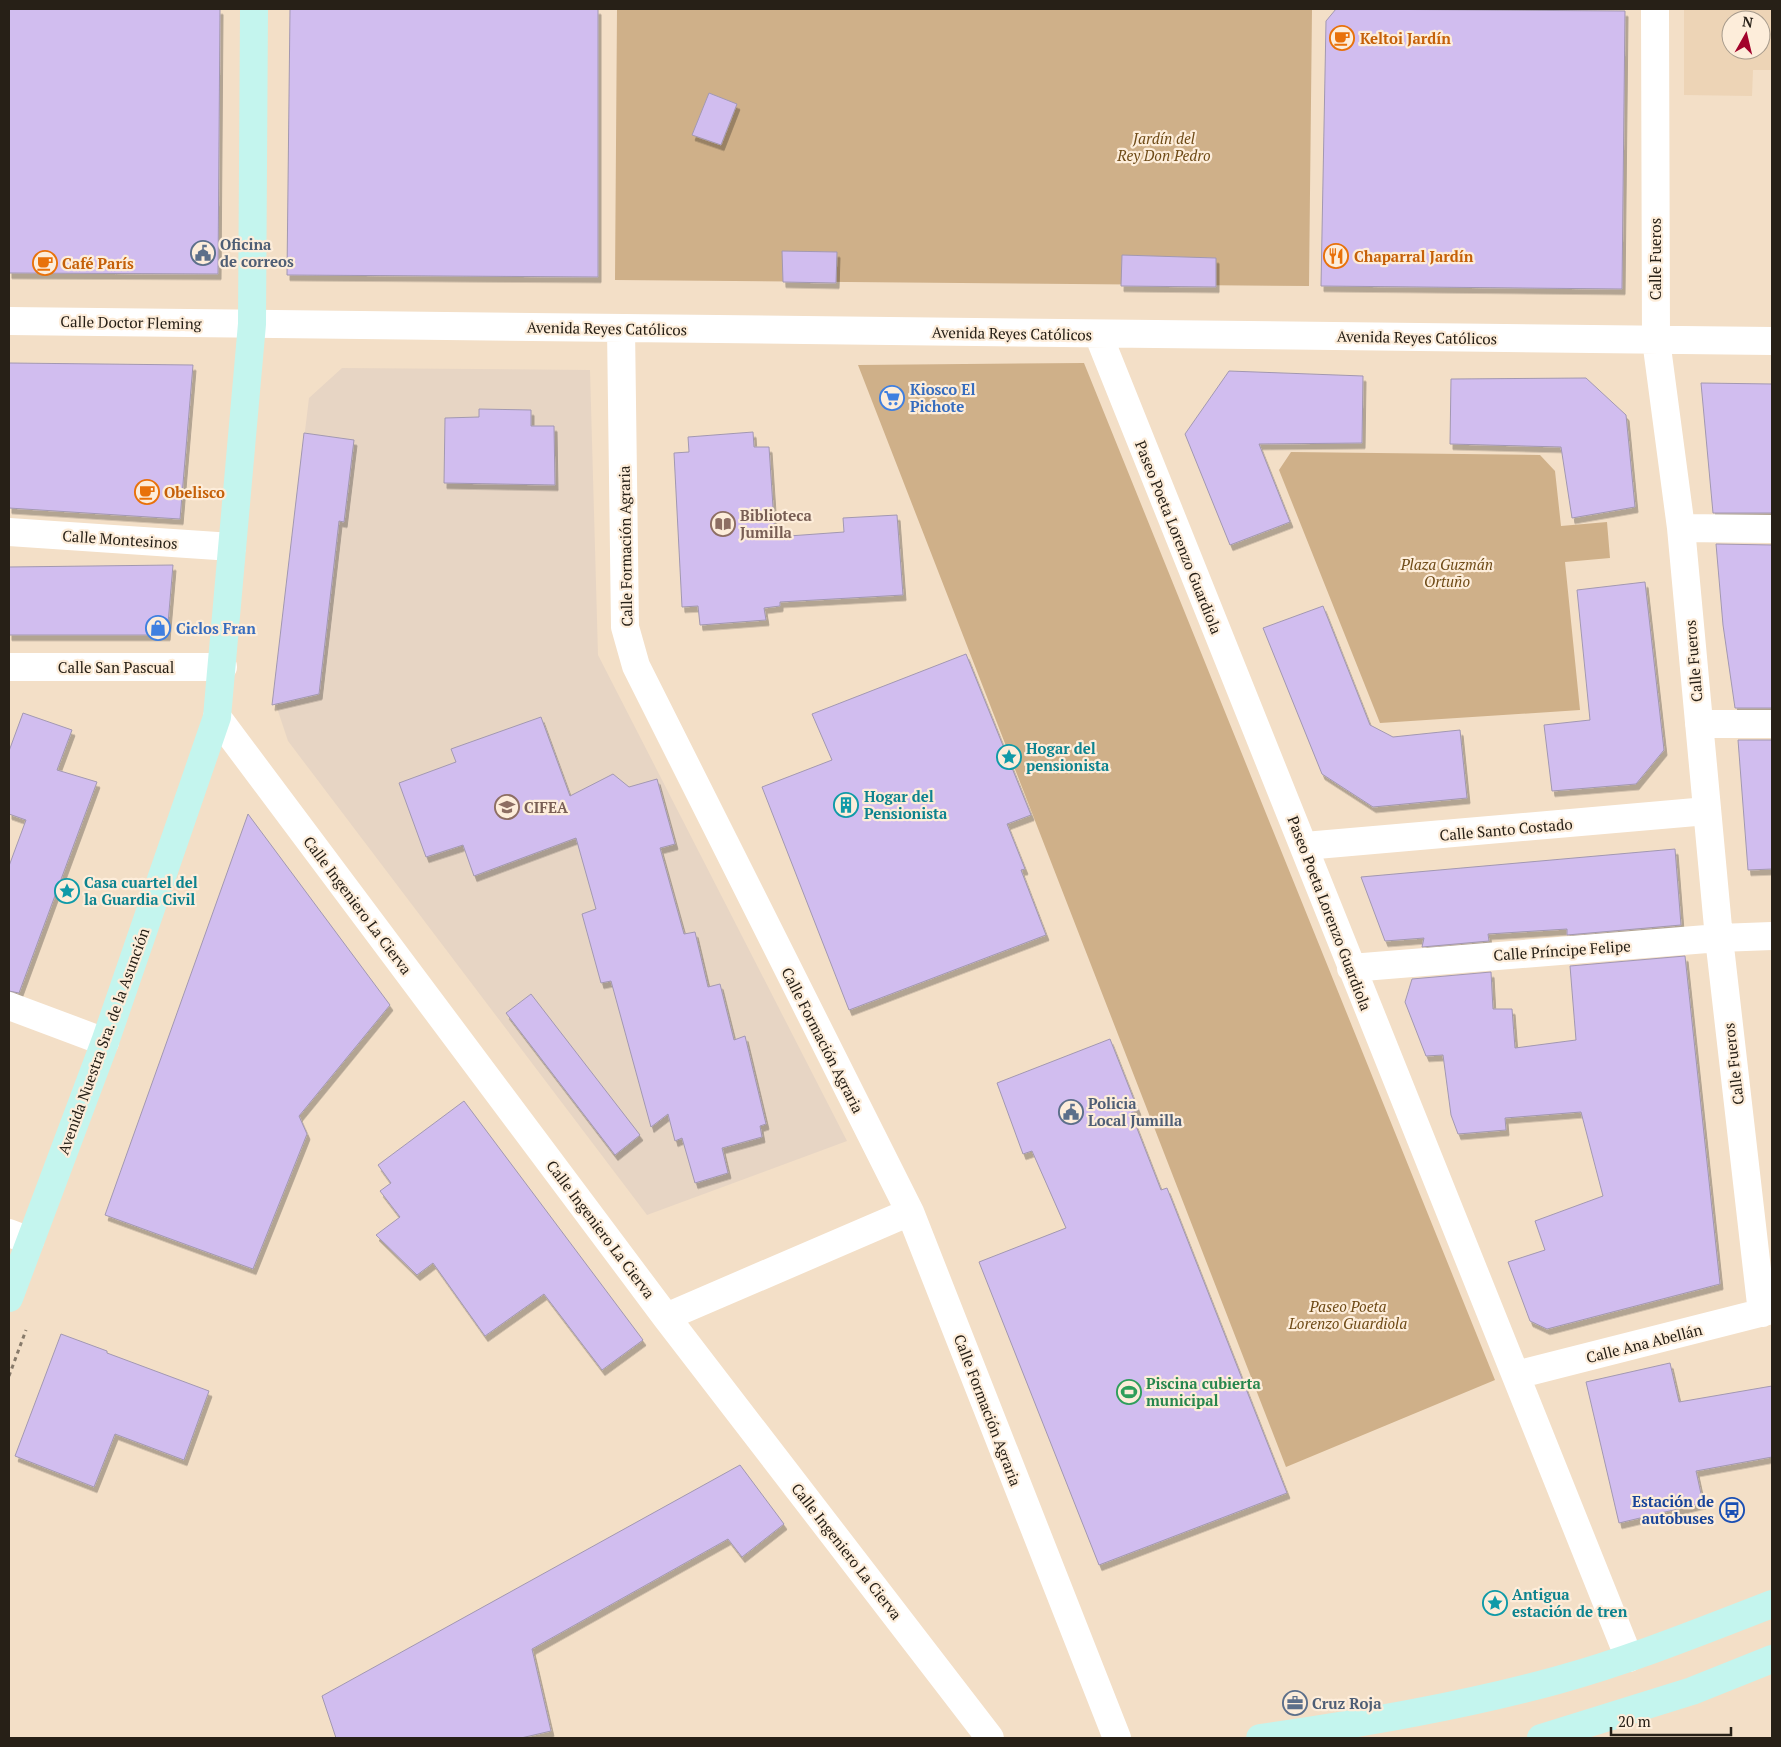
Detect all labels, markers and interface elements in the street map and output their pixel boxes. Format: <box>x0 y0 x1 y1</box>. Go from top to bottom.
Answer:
north arrow <box>1721 10 1771 60</box>
text: N <box>1741 11 1755 32</box>
cafe icon: Keltoi Jardín <box>1329 25 1355 51</box>
place label: Keltoi Jardín <box>1360 28 1451 48</box>
park label: Jardín del Rey Don Pedro <box>1116 128 1211 165</box>
street label: Calle Fueros <box>1645 218 1665 300</box>
place label: Oficina de correos <box>220 234 294 271</box>
public building icon: Oficina de correos <box>190 240 216 266</box>
restaurant icon: Chaparral Jardín <box>1323 243 1349 269</box>
place label: Chaparral Jardín <box>1354 246 1474 266</box>
cafe icon: Café París <box>32 250 58 276</box>
place label: Café París <box>62 253 134 273</box>
street label: Calle Doctor Fleming <box>60 311 203 333</box>
street label: Avenida Reyes Católicos <box>527 317 687 339</box>
street label: Avenida Reyes Católicos <box>932 322 1092 344</box>
street label: Avenida Reyes Católicos <box>1337 326 1497 348</box>
place label: Kiosco El Pichote <box>910 379 975 416</box>
supermarket icon: Kiosco El Pichote <box>879 385 905 411</box>
street label: Paseo Poeta Lorenzo Guardiola <box>1131 437 1227 637</box>
street label: Calle Formación Agraria <box>614 465 636 627</box>
cafe icon: Obelisco <box>134 479 160 505</box>
place label: Obelisco <box>164 482 225 502</box>
place label: Biblioteca Jumilla <box>740 505 813 542</box>
library icon: Biblioteca Jumilla <box>710 511 736 537</box>
street label: Calle Montesinos <box>62 525 178 553</box>
park label: Plaza Guzmán Ortuño <box>1400 554 1493 591</box>
shop icon: Ciclos Fran <box>145 615 171 641</box>
place label: Ciclos Fran <box>176 618 256 638</box>
street label: Calle Fueros <box>1679 619 1707 703</box>
street label: Calle San Pascual <box>58 657 174 677</box>
place label: Hogar del pensionista <box>1026 738 1110 775</box>
place icon: Hogar del pensionista <box>996 744 1022 770</box>
place label: Hogar del Pensionista <box>864 786 948 823</box>
building icon: Hogar del Pensionista <box>833 792 859 818</box>
school or university icon: CIFEA <box>494 794 520 820</box>
place label: CIFEA <box>524 797 568 817</box>
street label: Paseo Poeta Lorenzo Guardiola <box>1284 813 1377 1014</box>
street label: Calle Santo Costado <box>1439 813 1573 845</box>
street label: Calle Ingeniero La Cierva <box>299 832 417 978</box>
place label: Casa cuartel del la Guardia Civil <box>84 872 198 909</box>
place icon: Casa cuartel del la Guardia Civil <box>54 878 80 904</box>
street label: Avenida Nuestra Sra. de la Asunción <box>53 925 153 1157</box>
street label: Calle Príncipe Felipe <box>1493 935 1631 965</box>
street label: Calle Formación Agraria <box>778 964 869 1117</box>
street label: Calle Fueros <box>1718 1022 1748 1106</box>
place label: Policia Local Jumilla <box>1088 1093 1183 1130</box>
public building icon: Policia Local Jumilla <box>1058 1099 1084 1125</box>
street label: Calle Ingeniero La Cierva <box>542 1156 660 1302</box>
park label: Paseo Poeta Lorenzo Guardiola <box>1288 1296 1407 1333</box>
street label: Calle Ana Abellán <box>1584 1319 1704 1367</box>
street label: Calle Formación Agraria <box>950 1331 1026 1489</box>
place label: Piscina cubierta municipal <box>1146 1373 1262 1410</box>
sports icon: Piscina cubierta municipal <box>1116 1379 1142 1405</box>
street label: Calle Ingeniero La Cierva <box>787 1479 907 1624</box>
place label: Estación de autobuses <box>1632 1491 1714 1528</box>
bus stop icon: Estación de autobuses <box>1719 1497 1745 1523</box>
place label: Antigua estación de tren <box>1512 1584 1628 1621</box>
place icon: Antigua estación de tren <box>1482 1590 1508 1616</box>
office icon: Cruz Roja <box>1282 1690 1308 1716</box>
place label: Cruz Roja <box>1312 1693 1382 1713</box>
scale bar <box>1611 1704 1731 1736</box>
text: 20 m <box>1618 1711 1651 1731</box>

